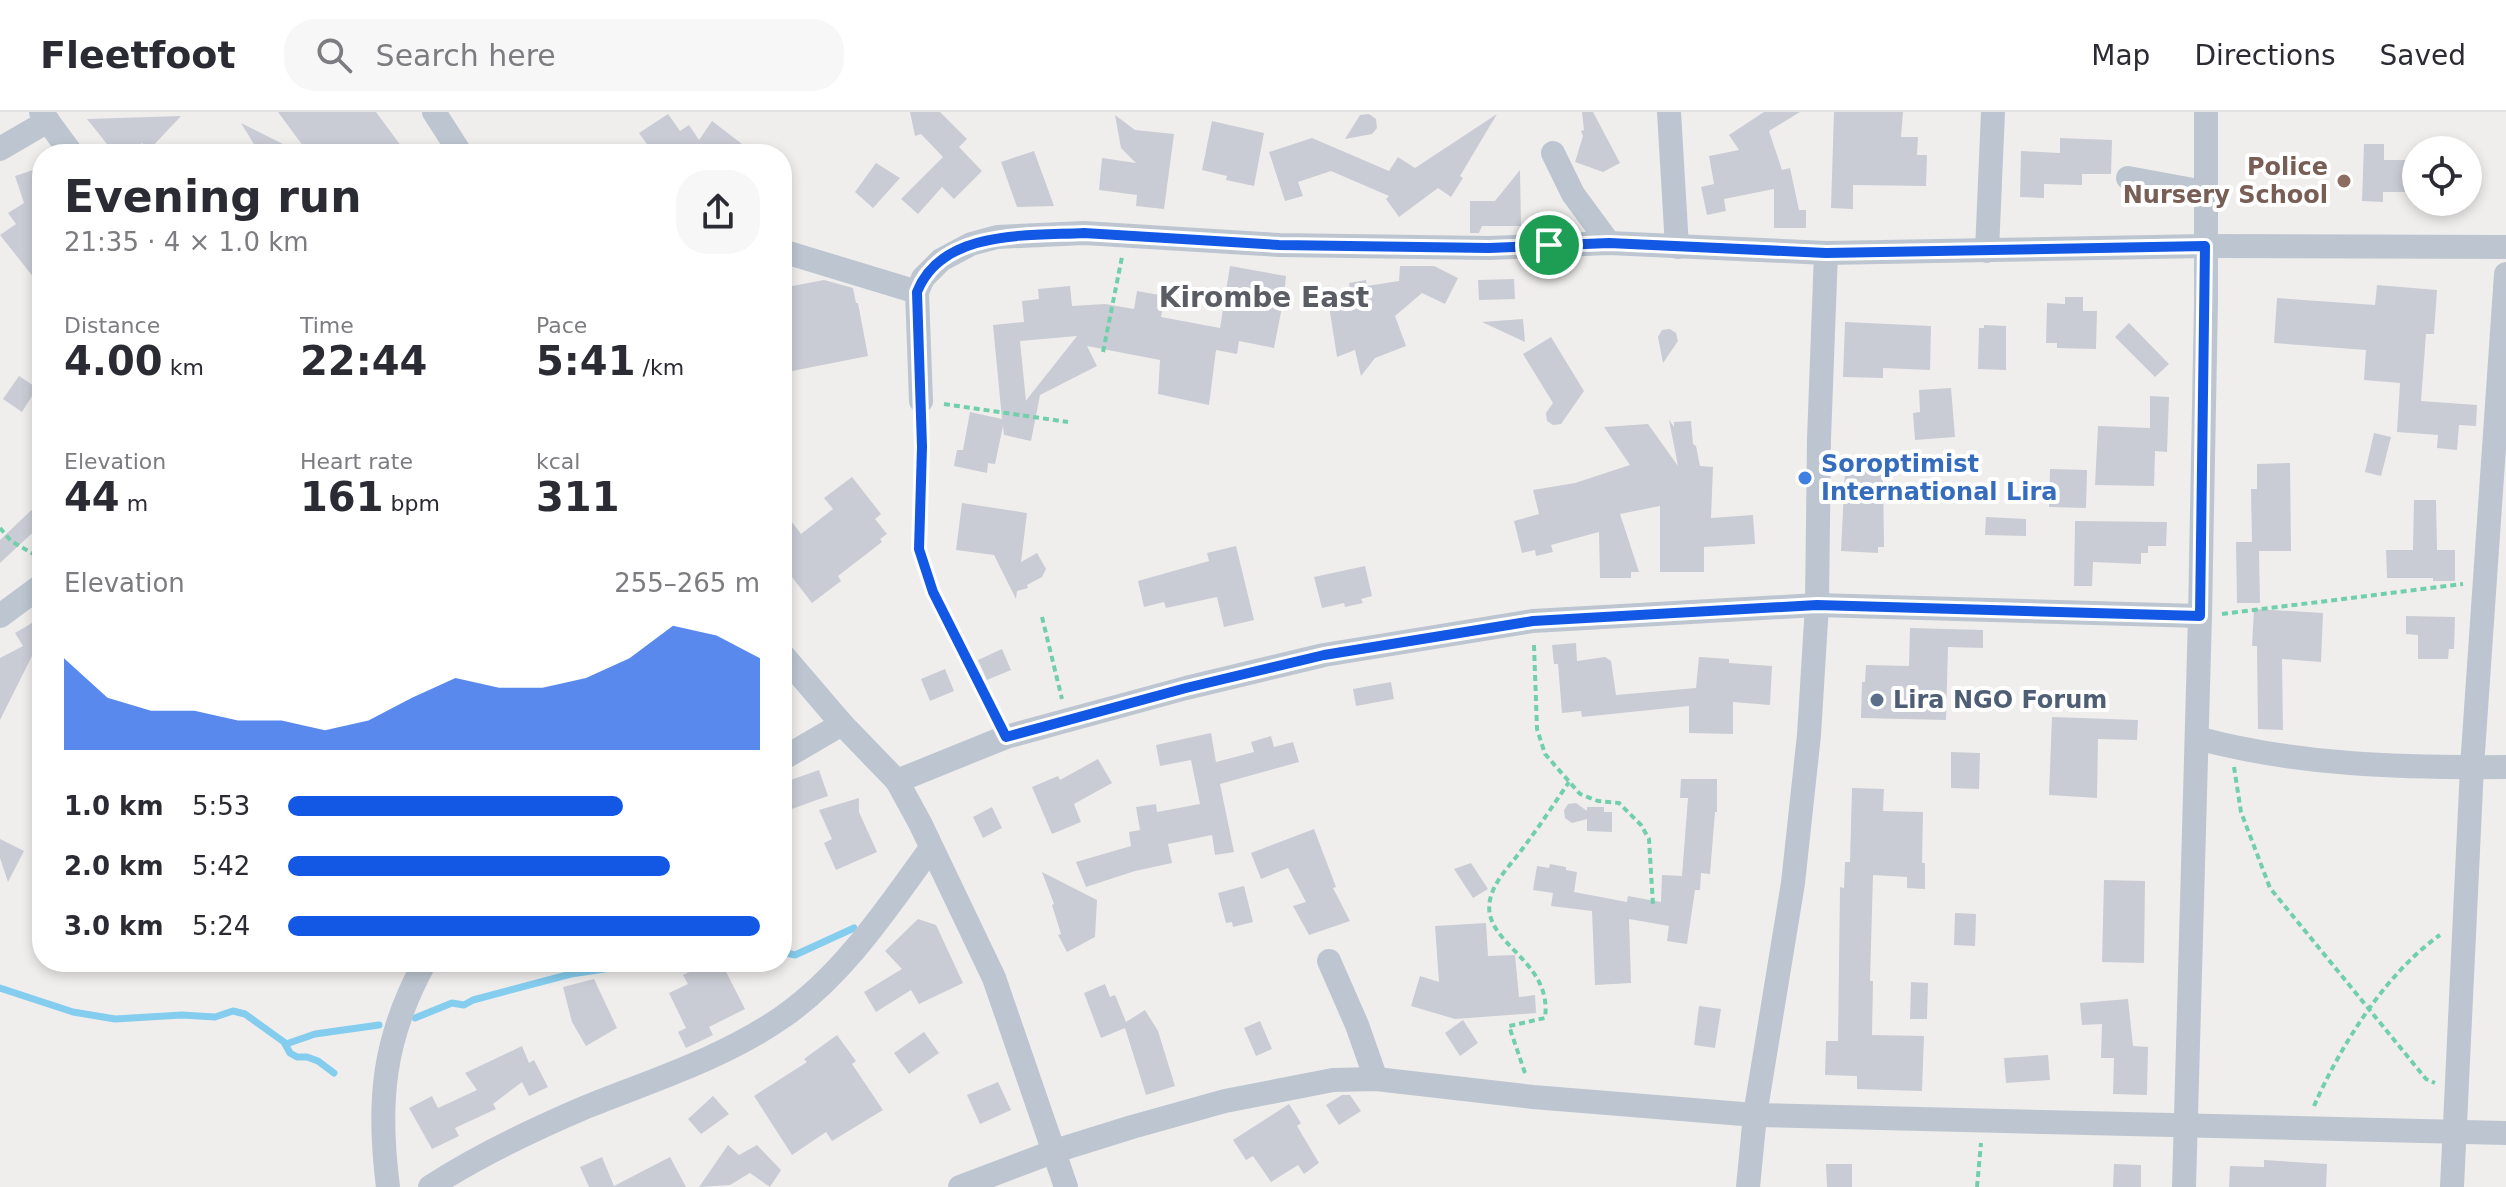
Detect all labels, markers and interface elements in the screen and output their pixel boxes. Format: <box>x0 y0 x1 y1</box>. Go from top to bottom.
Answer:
search box <box>284 19 844 91</box>
text: Fleetfoot <box>40 33 236 77</box>
icon: search <box>312 33 356 77</box>
text: Search here <box>376 38 556 73</box>
text: Map <box>2091 39 2150 72</box>
text: Directions <box>2194 39 2335 72</box>
text: Saved <box>2379 39 2466 72</box>
map controls <box>2402 136 2482 216</box>
button: locate <box>2402 136 2482 216</box>
place label: Police Nursery School <box>2123 153 2328 209</box>
button: share <box>676 170 760 254</box>
text: Evening run <box>64 171 361 222</box>
marker: Police Nursery School <box>2335 172 2353 190</box>
pin <box>1515 211 1583 279</box>
icon: arrive <box>1527 223 1571 267</box>
text: 21:35 · 4 × 1.0 km <box>64 227 309 257</box>
district label: Kirombe East <box>1159 281 1369 314</box>
text: Distance <box>64 313 160 338</box>
text: Time <box>300 313 354 338</box>
text: Pace <box>536 313 587 338</box>
text: 4.00 <box>64 338 163 384</box>
text: 22:44 <box>300 338 427 384</box>
text: 5:41 <box>536 338 636 384</box>
text: km <box>163 355 204 380</box>
text: /km <box>636 355 684 380</box>
text: Elevation <box>64 449 166 474</box>
text: Heart rate <box>300 449 413 474</box>
text: kcal <box>536 449 580 474</box>
place label: Soroptimist International Lira <box>1821 450 2057 506</box>
marker: Soroptimist International Lira <box>1796 469 1814 487</box>
text: 44 <box>64 474 120 520</box>
text: 161 <box>300 474 384 520</box>
text: 311 <box>536 474 620 520</box>
text: m <box>120 491 148 516</box>
text: bpm <box>384 491 440 516</box>
text: Elevation <box>64 568 185 598</box>
text: 255–265 m <box>614 568 760 598</box>
place label: Lira NGO Forum <box>1893 686 2107 714</box>
marker: Lira NGO Forum <box>1868 691 1886 709</box>
text: 1.0 km <box>64 791 164 821</box>
text: 5:53 <box>192 791 250 821</box>
text: 2.0 km <box>64 851 164 881</box>
text: 5:42 <box>192 851 250 881</box>
text: 3.0 km <box>64 911 164 941</box>
text: 5:24 <box>192 911 250 941</box>

